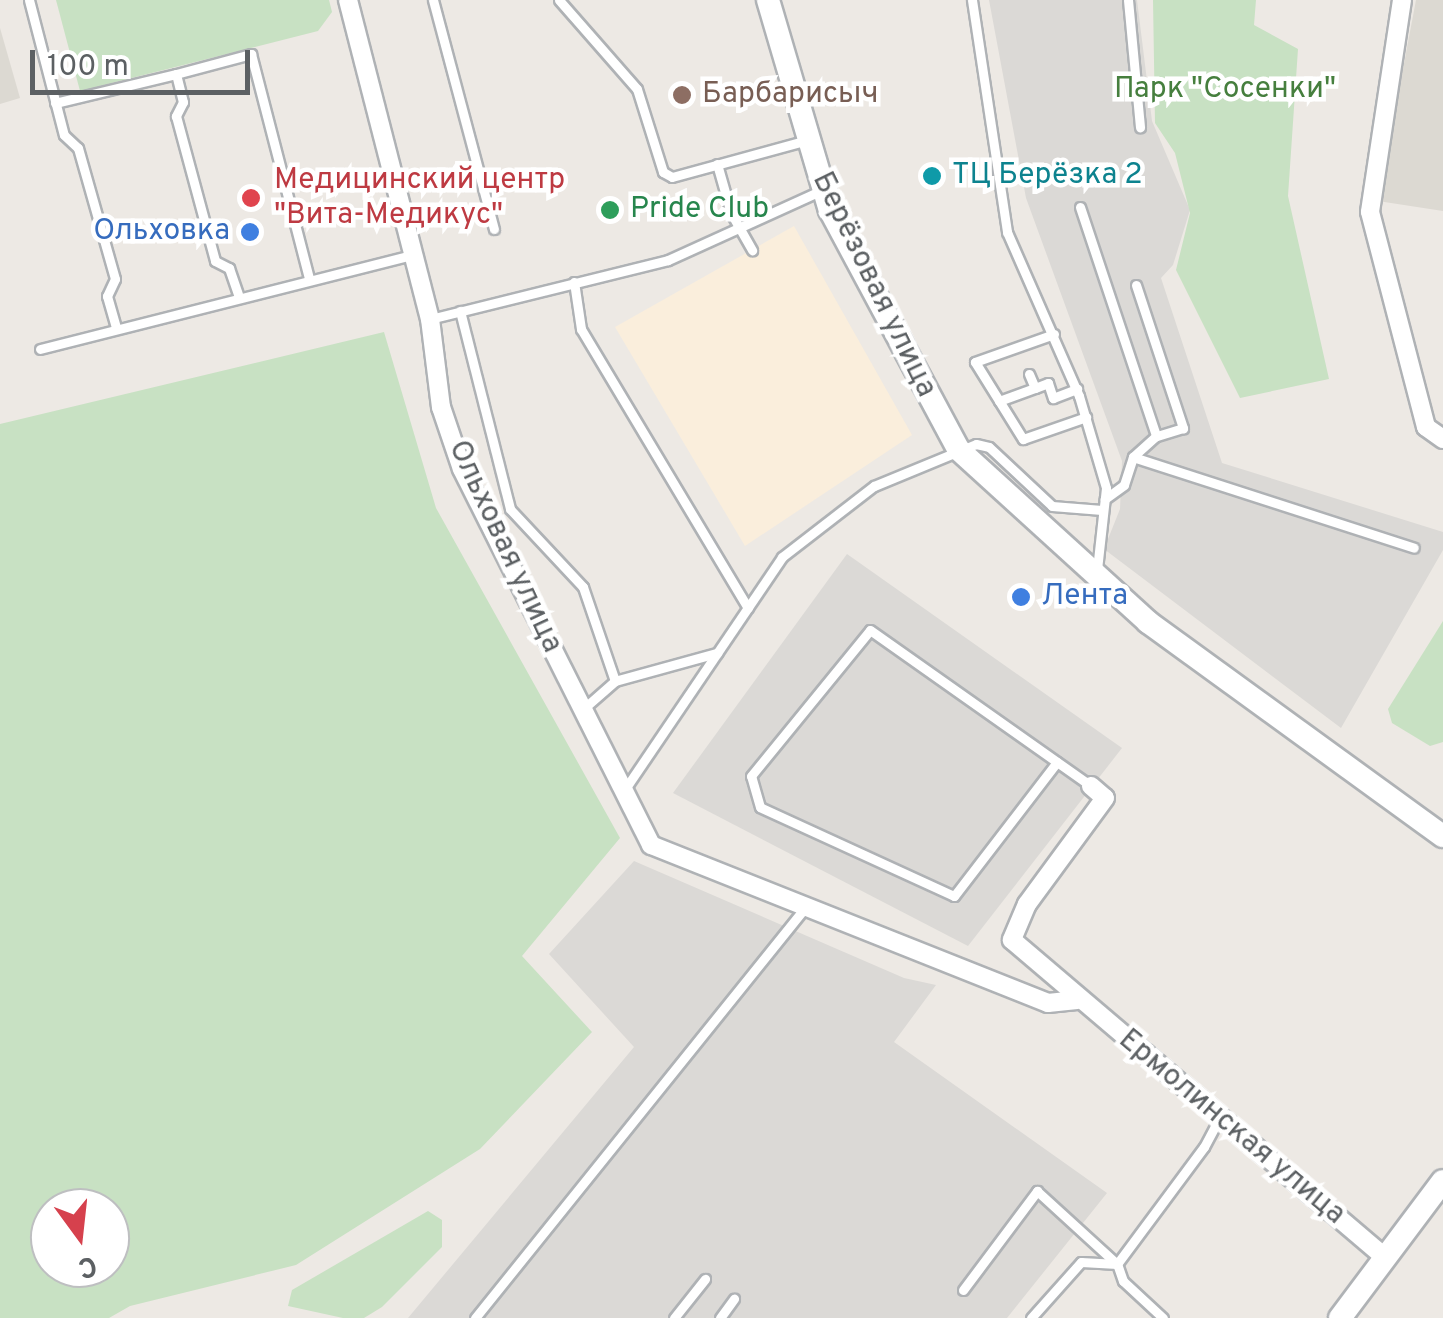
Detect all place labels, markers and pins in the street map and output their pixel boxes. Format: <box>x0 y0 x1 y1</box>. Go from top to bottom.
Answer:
place label: Барбарисыч <box>702 77 879 113</box>
marker: Барбарисыч <box>671 84 693 106</box>
place label: ТЦ Берёзка 2 <box>952 158 1143 194</box>
place label: Медицинский центр "Вита-Медикус" <box>274 163 565 234</box>
marker: ТЦ Берёзка 2 <box>921 165 943 187</box>
marker: Медицинский центр "Вита-Медикус" <box>238 185 264 211</box>
place label: Pride Club <box>630 192 769 228</box>
marker: Pride Club <box>599 199 621 221</box>
place label: Ольховка <box>93 214 230 250</box>
marker: Ольховка <box>239 221 261 243</box>
place label: Лента <box>1041 579 1128 615</box>
marker: Лента <box>1010 586 1032 608</box>

